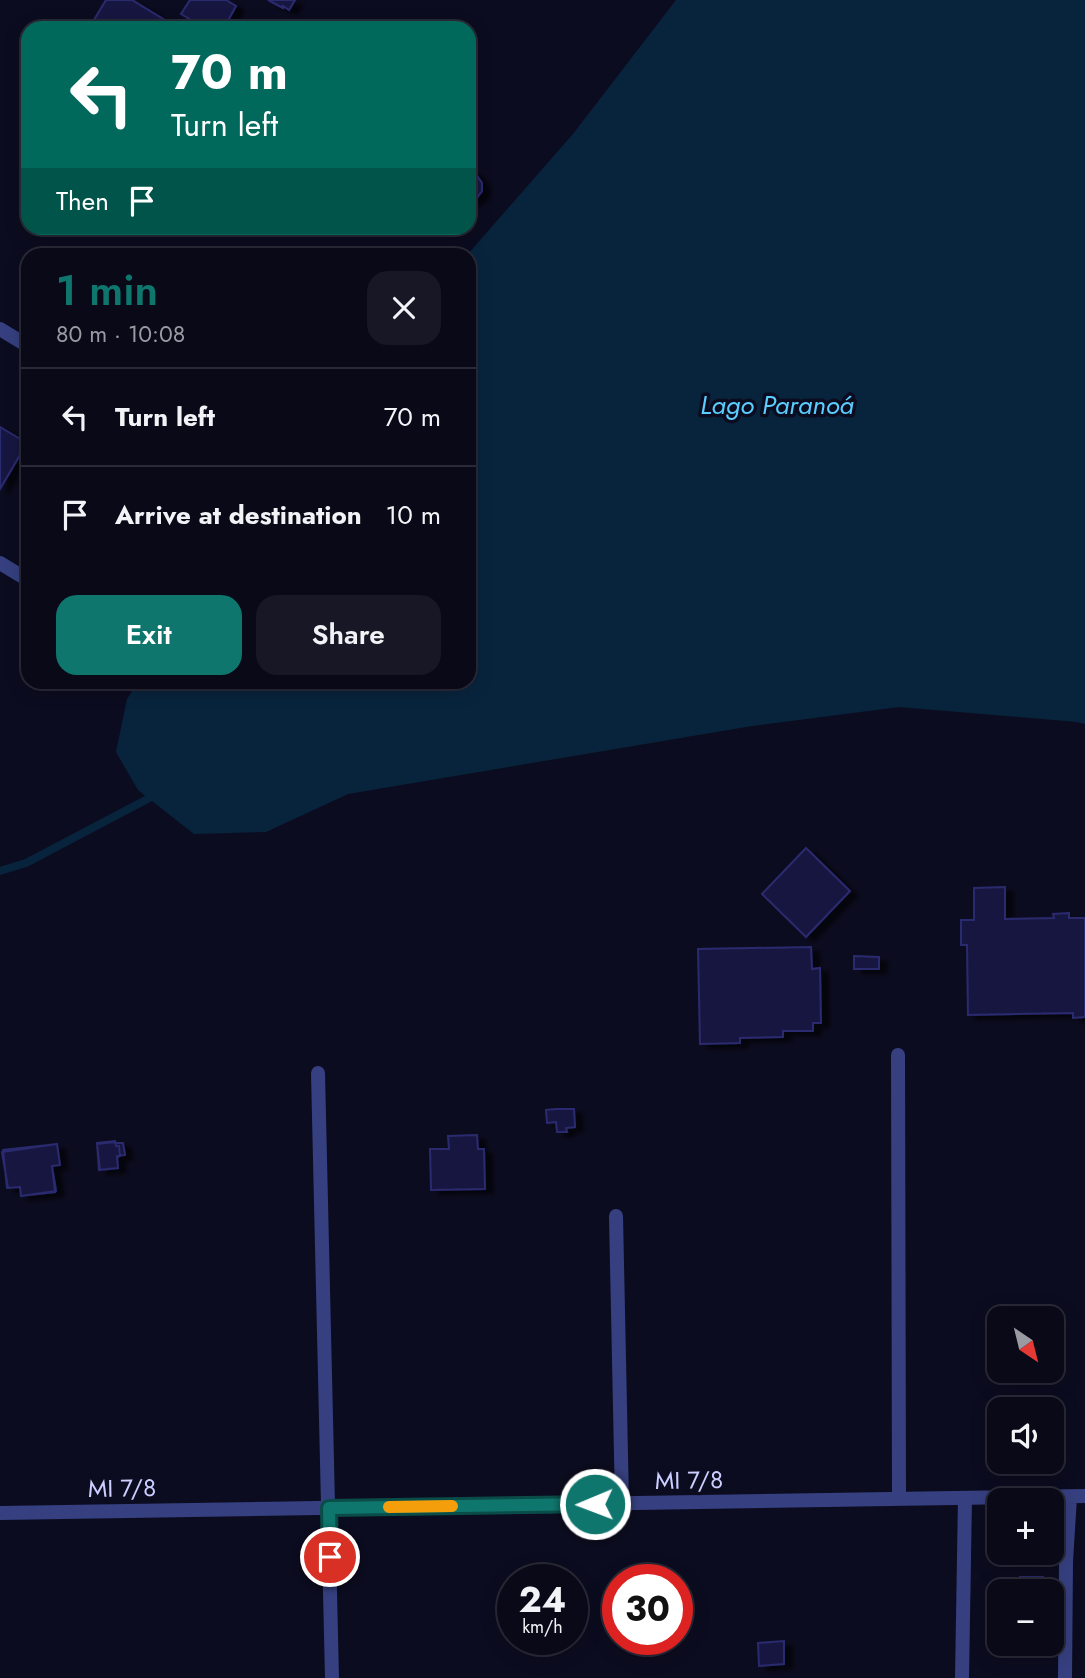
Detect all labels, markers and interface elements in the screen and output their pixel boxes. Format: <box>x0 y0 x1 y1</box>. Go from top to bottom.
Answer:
text: 70 m <box>171 37 288 107</box>
icon: left <box>56 49 147 140</box>
text: Turn left <box>171 102 278 148</box>
text: Then <box>56 182 109 220</box>
icon: arrive <box>123 182 161 220</box>
text: 1 min <box>56 260 158 321</box>
button: close <box>367 271 441 345</box>
text: 80 m · 10:08 <box>56 317 185 351</box>
water label: Lago Paranoá <box>700 386 854 424</box>
icon: left <box>56 398 94 436</box>
text: Turn left <box>115 398 215 436</box>
text: 70 m <box>384 398 441 436</box>
icon: arrive <box>56 496 94 534</box>
text: Arrive at destination <box>115 496 362 534</box>
text: 10 m <box>386 496 441 534</box>
button: Exit <box>56 595 242 675</box>
button: Share <box>256 595 441 675</box>
north arrow <box>987 1306 1064 1382</box>
map controls <box>987 1306 1064 1656</box>
button: sound <box>987 1397 1064 1474</box>
street label: MI 7/8 <box>655 1462 723 1498</box>
position arrow <box>558 1467 632 1541</box>
street label: MI 7/8 <box>88 1470 156 1506</box>
button: + <box>987 1488 1064 1565</box>
pin <box>300 1527 360 1587</box>
icon: arrive <box>311 1538 349 1576</box>
speed limit sign: 30 <box>602 1564 693 1655</box>
text: 24 <box>519 1575 566 1625</box>
button: − <box>987 1579 1064 1656</box>
text: km/h <box>522 1614 563 1640</box>

